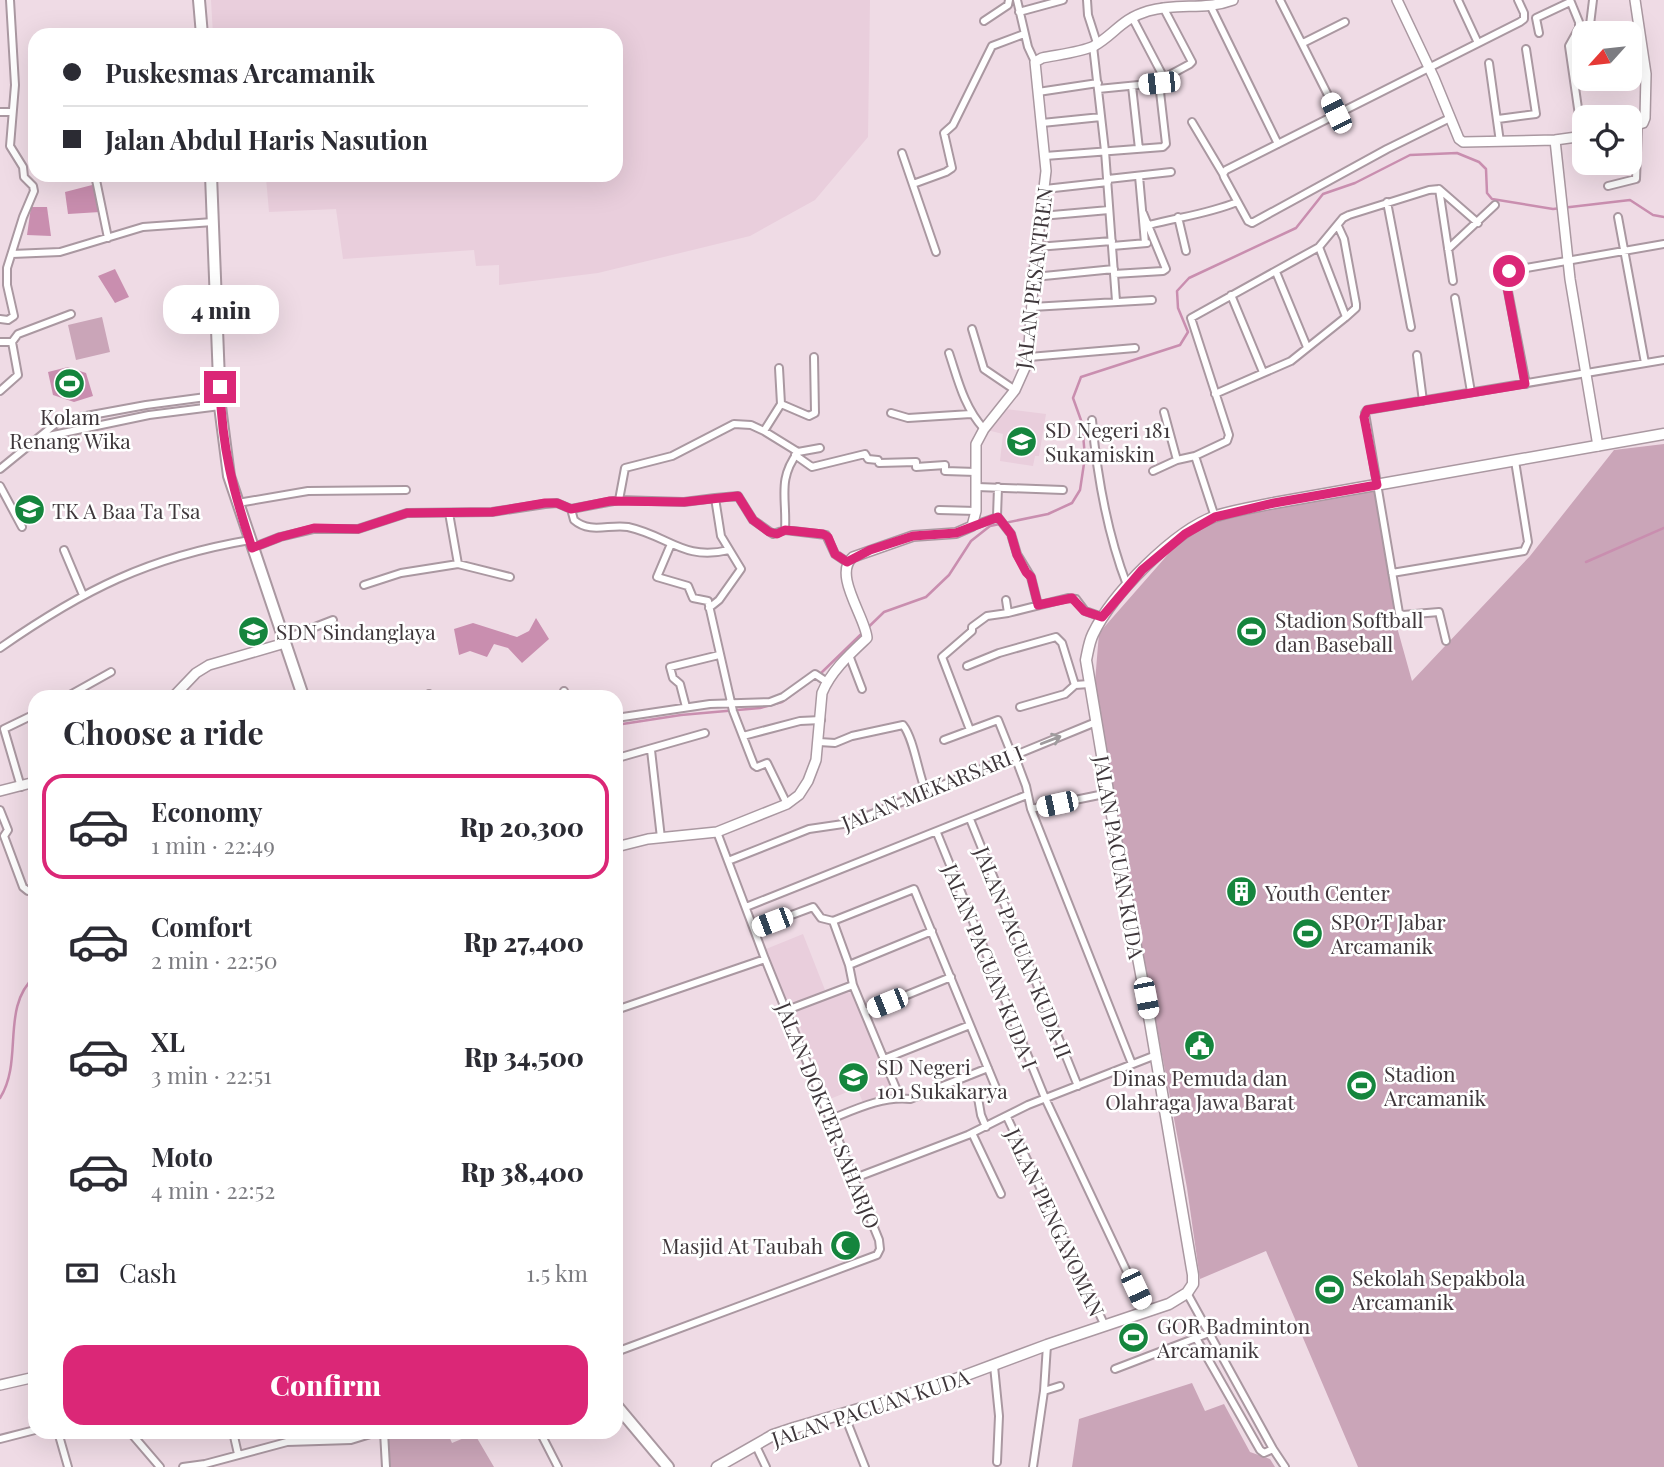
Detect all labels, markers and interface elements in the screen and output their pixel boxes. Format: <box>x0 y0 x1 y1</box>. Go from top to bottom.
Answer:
north arrow <box>1572 21 1642 91</box>
map controls <box>1572 21 1642 175</box>
text: Puskesmas Arcamanik <box>105 55 375 90</box>
car <box>1138 70 1181 96</box>
car <box>1318 90 1355 136</box>
button: locate <box>1572 105 1642 175</box>
text: Jalan Abdul Haris Nasution <box>105 122 428 157</box>
street label: JALAN PESANTREN <box>1008 185 1058 371</box>
route start <box>1493 255 1525 287</box>
callout: 4 min <box>162 286 278 334</box>
text: 4 min <box>191 294 251 325</box>
sports icon: Kolam Renang Wika <box>53 367 87 401</box>
route end <box>204 371 236 403</box>
place label: Kolam Renang Wika <box>9 402 131 454</box>
place label: SD Negeri 181 Sukamiskin <box>1045 415 1171 467</box>
school or university icon: SD Negeri 181 Sukamiskin <box>1005 424 1039 458</box>
school or university icon: TK A Baa Ta Tsa <box>12 493 46 527</box>
place label: TK A Baa Ta Tsa <box>52 496 201 524</box>
place label: Stadion Softball dan Baseball <box>1275 605 1423 657</box>
school or university icon: SDN Sindanglaya <box>236 614 270 648</box>
sports icon: Stadion Softball dan Baseball <box>1235 614 1269 648</box>
place label: SDN Sindanglaya <box>276 617 436 645</box>
text: Choose a ride <box>63 710 264 753</box>
one-way arrow <box>1040 732 1062 745</box>
street label: JALAN MEKARSARI I <box>836 738 1027 837</box>
street label: JALAN PACUAN KUDA <box>1088 752 1152 962</box>
car <box>1035 789 1080 819</box>
text: Economy <box>151 794 262 829</box>
icon: car <box>67 795 130 858</box>
text: Rp 20,300 <box>460 809 584 844</box>
text: 1 min · 22:49 <box>151 829 275 860</box>
street label: JALAN PACUAN KUDA II <box>970 843 1078 1061</box>
street label: JALAN PACUAN KUDA I <box>938 860 1044 1072</box>
building icon: Youth Center <box>1225 875 1259 909</box>
place label: Youth Center <box>1264 878 1390 906</box>
car <box>749 905 796 939</box>
place label: SPOrT Jabar Arcamanik <box>1330 907 1446 959</box>
text: Comfort <box>151 909 252 944</box>
icon: car <box>67 910 130 973</box>
sports icon: SPOrT Jabar Arcamanik <box>1291 916 1325 950</box>
text: Rp 27,400 <box>463 924 584 959</box>
text: 2 min · 22:50 <box>151 944 278 975</box>
car <box>1132 975 1161 1021</box>
car <box>864 985 911 1021</box>
street label: JALAN DOKTER SAHARJO <box>770 997 887 1232</box>
text: XL <box>151 1024 185 1059</box>
icon: car <box>67 1025 130 1088</box>
public building icon: Dinas Pemuda dan Olahraga Jawa Barat <box>1183 1028 1217 1062</box>
text: Rp 34,500 <box>464 1039 584 1074</box>
place label: SD Negeri 101 Sukakarya <box>877 1052 1008 1104</box>
text: 3 min · 22:51 <box>151 1059 272 1090</box>
place label: Stadion Arcamanik <box>1383 1059 1487 1111</box>
school or university icon: SD Negeri 101 Sukakarya <box>837 1061 871 1095</box>
place label: Dinas Pemuda dan Olahraga Jawa Barat <box>1105 1063 1295 1115</box>
sports icon: Stadion Arcamanik <box>1344 1068 1378 1102</box>
street label: JALAN PENGAYOMAN <box>1000 1122 1112 1321</box>
text: Moto <box>151 1139 213 1174</box>
icon: car <box>67 1140 130 1203</box>
text: Rp 38,400 <box>461 1154 584 1189</box>
text: 4 min · 22:52 <box>151 1174 275 1205</box>
mosque icon: Masjid At Taubah <box>829 1228 863 1262</box>
place label: Masjid At Taubah <box>661 1231 824 1259</box>
icon: cash <box>63 1254 101 1292</box>
text: Cash <box>119 1255 177 1290</box>
text: 1.5 km <box>526 1257 588 1288</box>
place label: Sekolah Sepakbola Arcamanik <box>1351 1263 1526 1315</box>
car <box>1118 1266 1155 1312</box>
sports icon: Sekolah Sepakbola Arcamanik <box>1312 1272 1346 1306</box>
place label: GOR Badminton Arcamanik <box>1156 1311 1311 1363</box>
sports icon: GOR Badminton Arcamanik <box>1117 1320 1151 1354</box>
button: Confirm <box>63 1345 588 1425</box>
street label: JALAN PACUAN KUDA <box>767 1362 973 1452</box>

